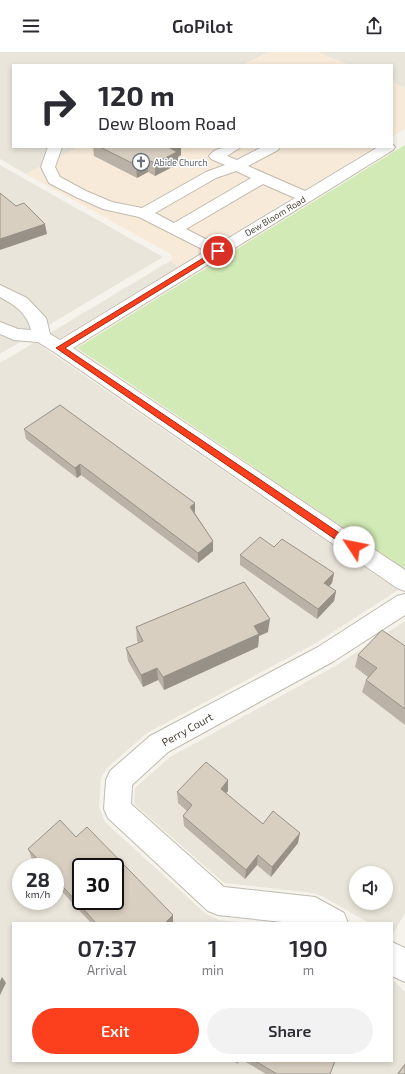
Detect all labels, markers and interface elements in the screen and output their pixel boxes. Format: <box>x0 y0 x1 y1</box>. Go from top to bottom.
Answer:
icon: menu <box>20 15 42 37</box>
text: GoPilot <box>172 15 233 37</box>
icon: share <box>363 15 385 37</box>
text: 120 m <box>98 78 175 112</box>
icon: right <box>32 80 84 132</box>
text: Dew Bloom Road <box>98 112 236 134</box>
church icon: Abide Church <box>131 152 151 172</box>
place label: Abide Church <box>154 157 208 168</box>
street label: Dew Bloom Road <box>243 193 307 239</box>
pin <box>201 234 235 268</box>
icon: arrive <box>207 240 229 262</box>
position arrow <box>333 526 375 568</box>
street label: Perry Court <box>159 710 215 748</box>
speed limit sign: 30 <box>72 858 124 910</box>
map controls <box>349 866 393 910</box>
button: sound <box>349 866 393 910</box>
text: 28 <box>26 867 50 891</box>
text: km/h <box>26 888 50 900</box>
text: 07:37 <box>77 933 136 962</box>
text: 1 <box>208 933 218 962</box>
text: 190 <box>289 933 328 962</box>
text: Arrival <box>87 962 127 978</box>
text: min <box>202 962 224 978</box>
text: m <box>303 962 314 978</box>
button: Exit <box>32 1008 199 1054</box>
button: Share <box>207 1008 373 1054</box>

